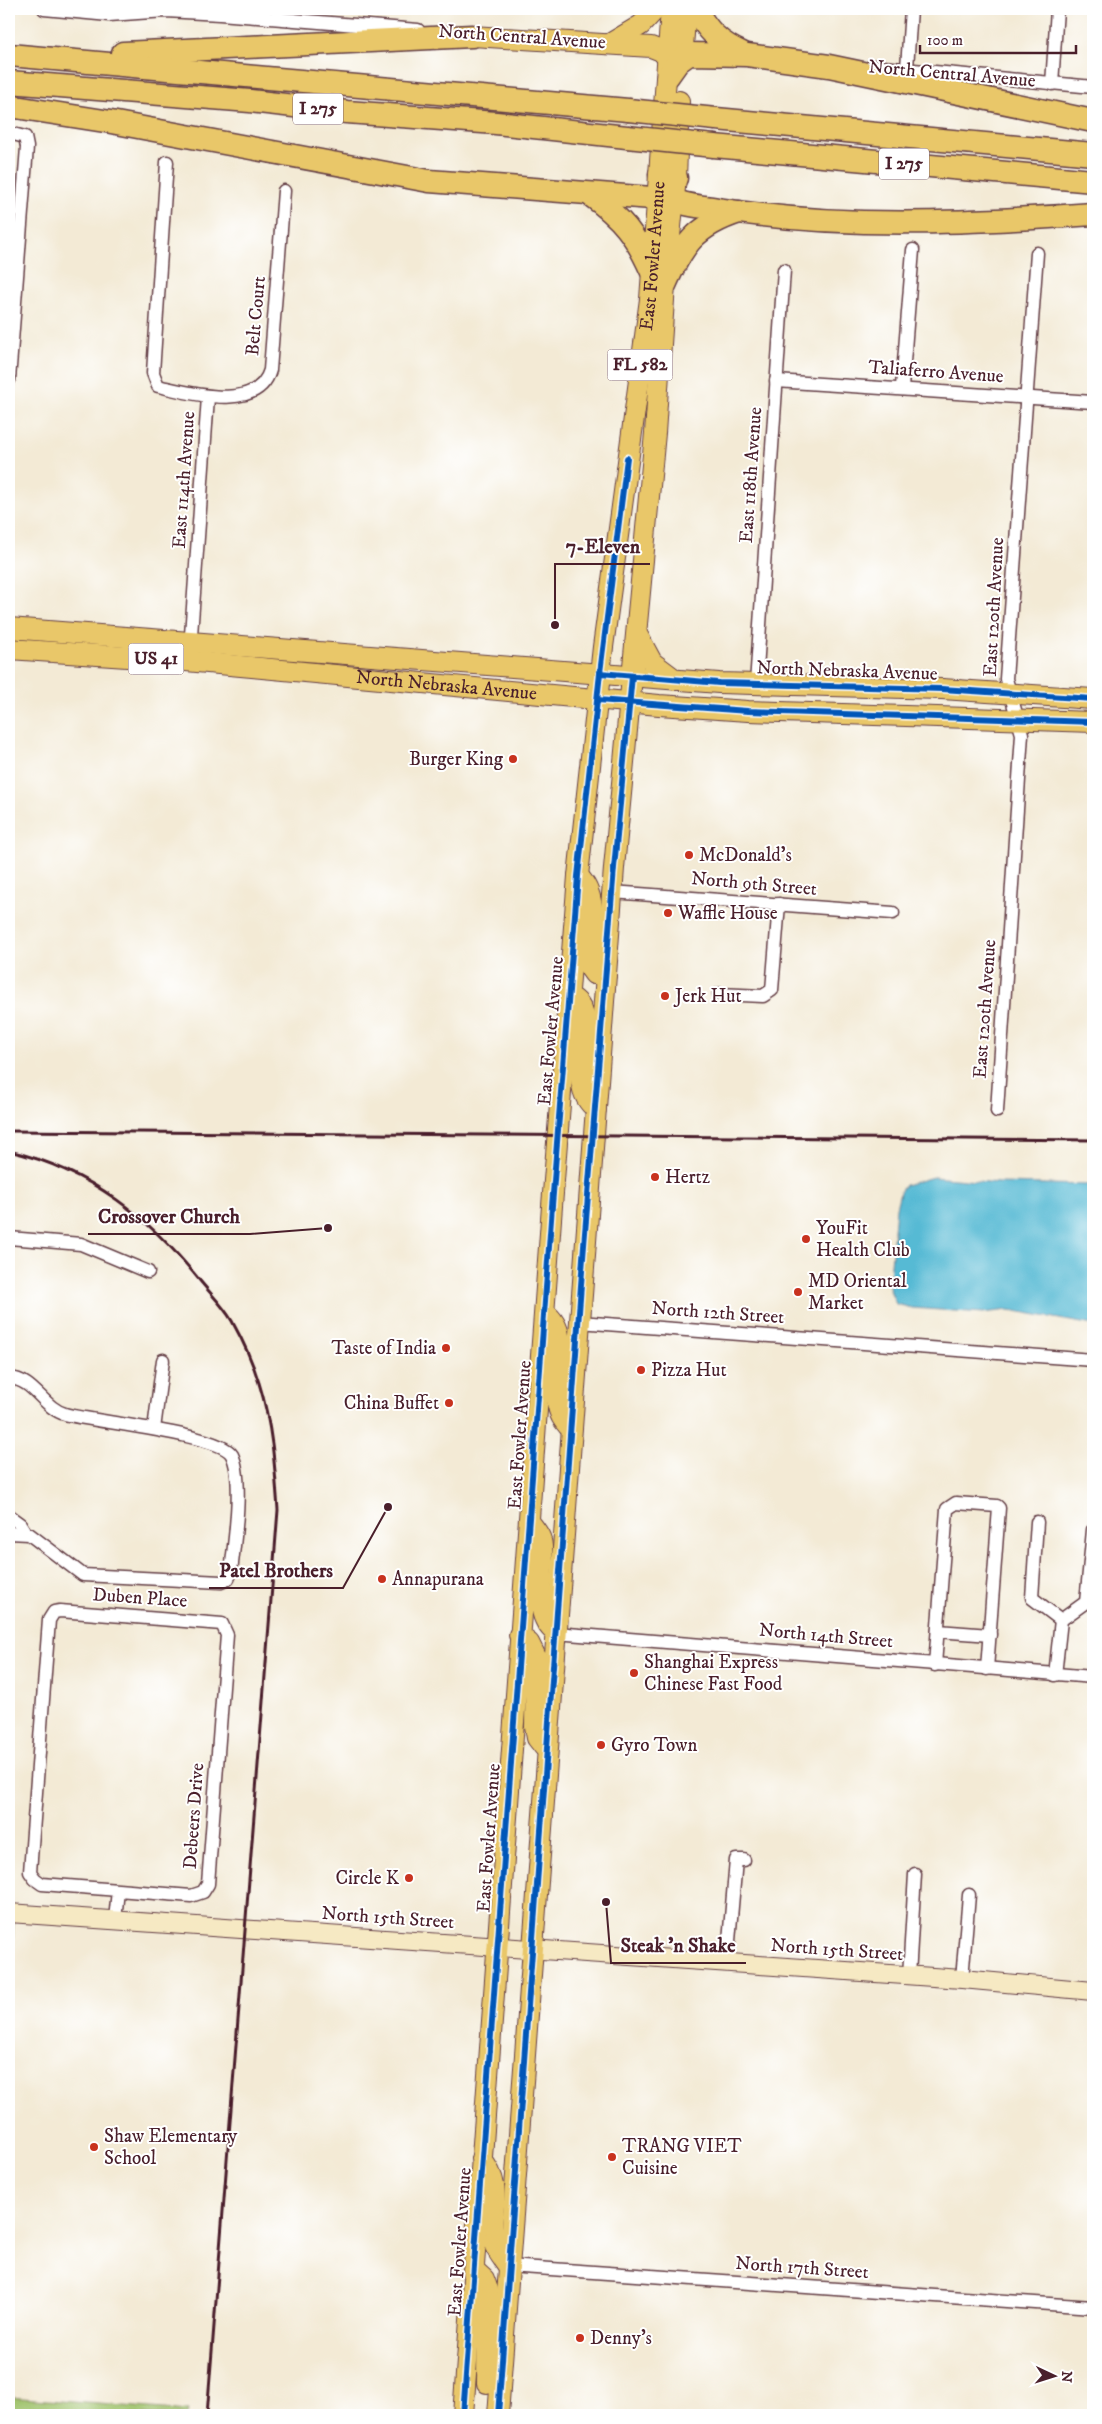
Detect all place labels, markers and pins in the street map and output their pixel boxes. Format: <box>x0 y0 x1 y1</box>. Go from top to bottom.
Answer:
callout: 7-Eleven <box>555 529 650 564</box>
place label: Burger King <box>409 748 504 771</box>
marker: Burger King <box>507 753 519 765</box>
place label: McDonald's <box>699 844 792 867</box>
marker: McDonald's <box>683 849 695 861</box>
place label: Waffle House <box>677 902 778 925</box>
marker: Waffle House <box>662 907 674 919</box>
place label: Jerk Hut <box>673 985 741 1008</box>
marker: Jerk Hut <box>659 990 671 1002</box>
place label: Hertz <box>665 1166 710 1189</box>
marker: Hertz <box>649 1171 661 1183</box>
callout: Crossover Church <box>88 1199 250 1234</box>
place label: YouFit Health Club <box>816 1217 910 1262</box>
marker: YouFit Health Club <box>800 1233 812 1245</box>
place label: MD Oriental Market <box>808 1270 907 1315</box>
marker: MD Oriental Market <box>792 1286 804 1298</box>
place label: Taste of India <box>331 1337 436 1360</box>
marker: Taste of India <box>440 1342 452 1354</box>
place label: Pizza Hut <box>651 1359 726 1382</box>
marker: Pizza Hut <box>635 1364 647 1376</box>
place label: China Buffet <box>344 1392 439 1415</box>
marker: China Buffet <box>443 1397 455 1409</box>
callout: Patel Brothers <box>209 1553 343 1588</box>
place label: Annapurana <box>392 1568 484 1591</box>
marker: Annapurana <box>376 1573 388 1585</box>
place label: Shanghai Express Chinese Fast Food <box>644 1651 783 1696</box>
marker: Shanghai Express Chinese Fast Food <box>628 1667 640 1679</box>
place label: Gyro Town <box>611 1734 697 1757</box>
marker: Gyro Town <box>595 1739 607 1751</box>
place label: Circle K <box>335 1867 400 1890</box>
marker: Circle K <box>403 1872 415 1884</box>
callout: Steak 'n Shake <box>611 1928 746 1963</box>
place label: Shaw Elementary School <box>104 2125 238 2170</box>
place label: TRANG VIET Cuisine <box>622 2135 742 2180</box>
marker: Shaw Elementary School <box>88 2141 100 2153</box>
marker: TRANG VIET Cuisine <box>606 2151 618 2163</box>
place label: Denny's <box>590 2327 652 2350</box>
marker: Denny's <box>574 2332 586 2344</box>

